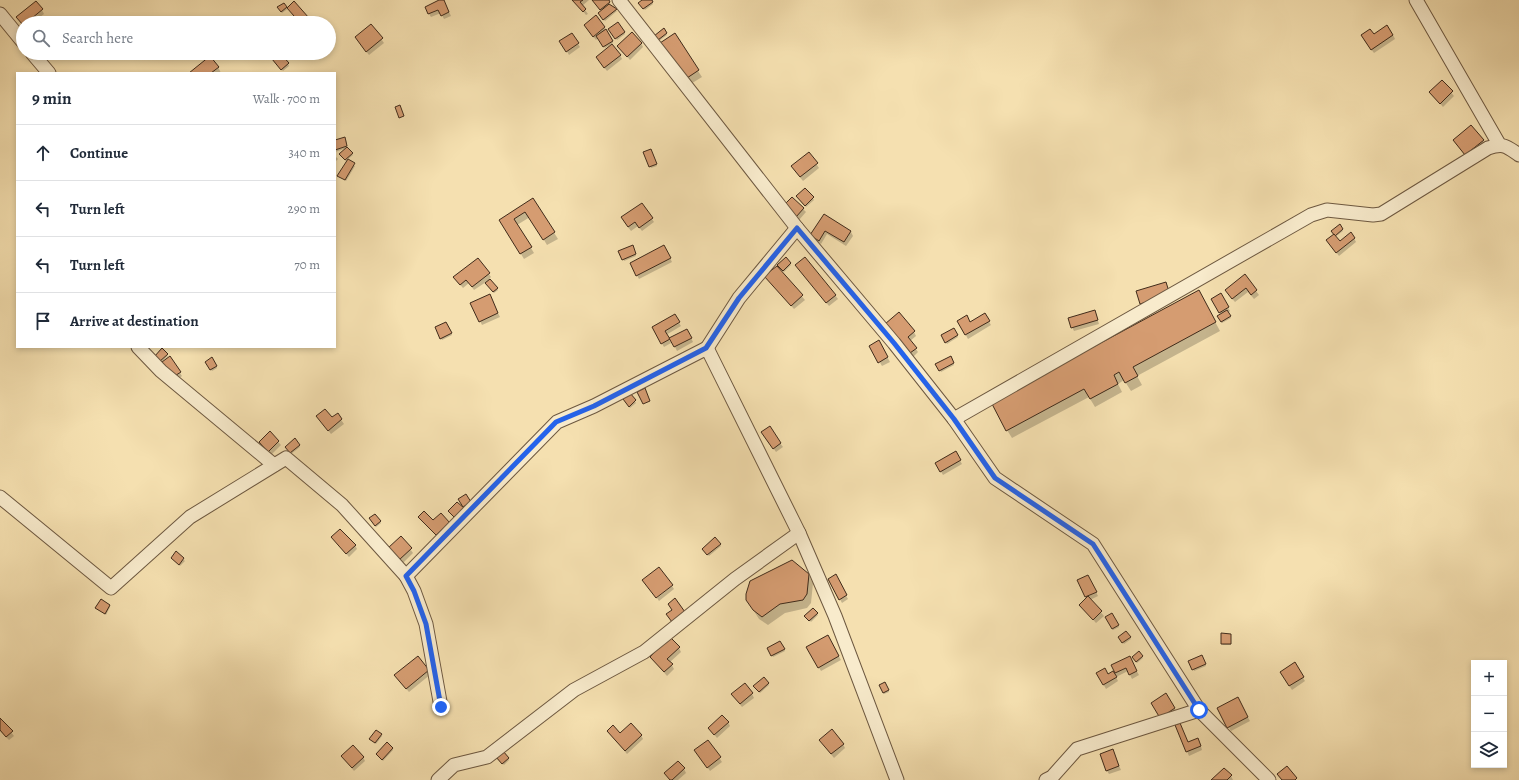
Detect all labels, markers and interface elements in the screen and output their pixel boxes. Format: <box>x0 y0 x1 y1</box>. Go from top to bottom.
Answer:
search box <box>16 16 336 60</box>
icon: search <box>30 27 52 49</box>
text: Search here <box>62 28 133 48</box>
text: 9 min <box>32 87 72 110</box>
text: Walk · 700 m <box>253 90 320 107</box>
icon: ahead <box>32 142 54 164</box>
text: Continue <box>70 143 128 163</box>
text: 340 m <box>288 144 320 161</box>
icon: left <box>32 198 54 220</box>
text: Turn left <box>70 199 125 219</box>
text: 290 m <box>288 200 320 217</box>
icon: left <box>32 254 54 276</box>
text: Turn left <box>70 255 125 275</box>
text: 70 m <box>294 256 320 273</box>
icon: arrive <box>32 310 54 332</box>
text: Arrive at destination <box>70 311 199 331</box>
map controls <box>1471 660 1507 768</box>
button: + <box>1471 660 1507 696</box>
button: − <box>1471 696 1507 732</box>
route end <box>432 698 450 716</box>
route start <box>1190 701 1208 719</box>
button: layers <box>1471 732 1507 768</box>

